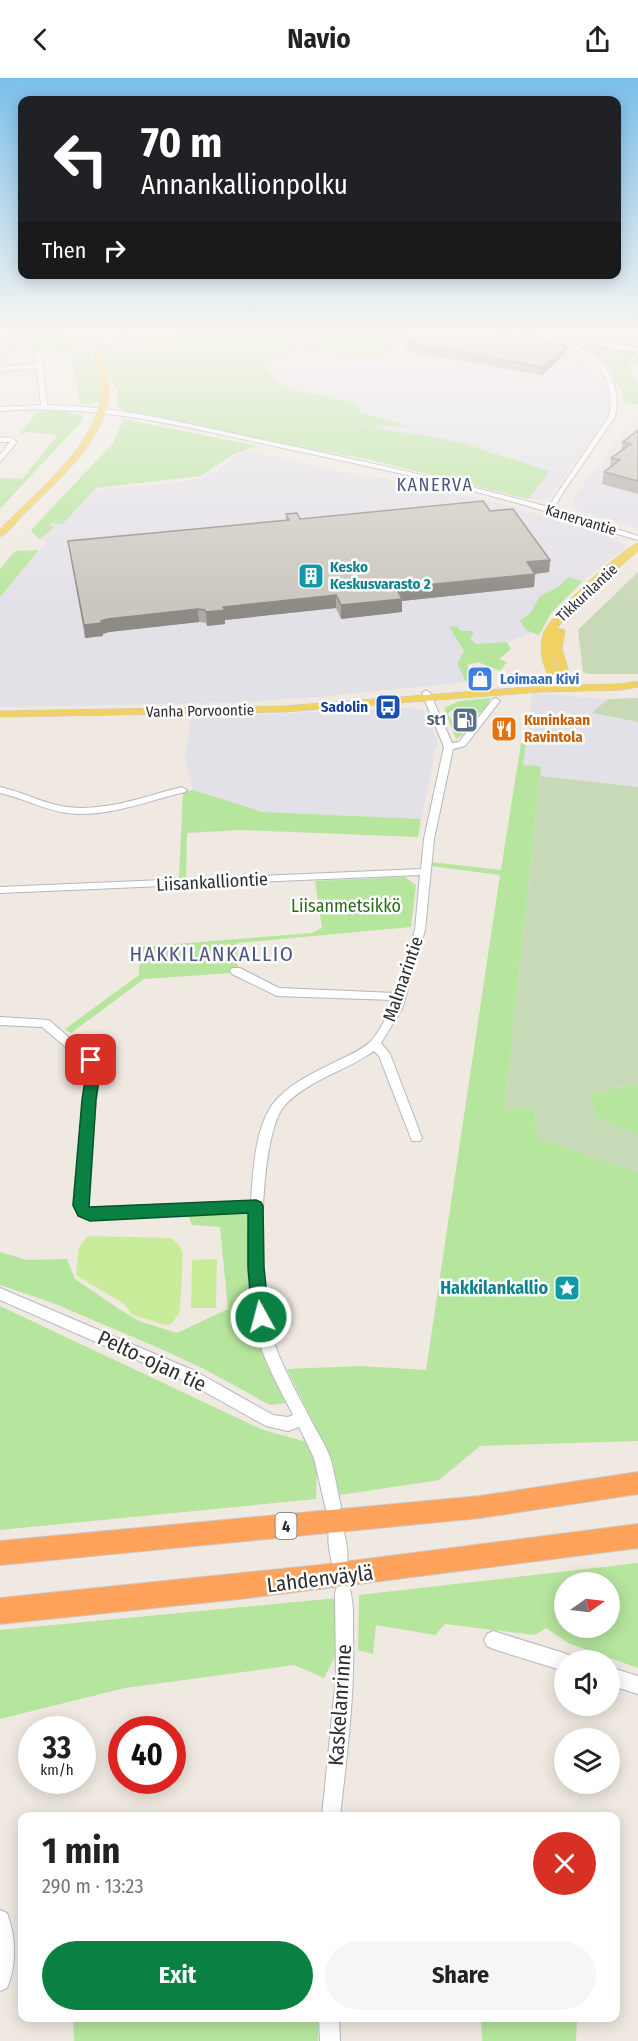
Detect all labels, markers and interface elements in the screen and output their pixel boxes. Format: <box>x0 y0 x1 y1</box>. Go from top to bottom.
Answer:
icon: back <box>24 23 57 56</box>
text: Navio <box>287 23 351 55</box>
icon: share <box>581 23 614 56</box>
text: 70 m <box>141 118 222 168</box>
icon: left <box>42 120 120 198</box>
text: Annankallionpolku <box>141 169 348 201</box>
icon: right <box>98 234 131 267</box>
text: Then <box>42 237 86 264</box>
district label: KANERVA <box>397 474 473 496</box>
street label: Kanervantie <box>543 501 619 539</box>
place label: Kesko Keskusvarasto 2 <box>330 558 431 593</box>
street label: Tikkurilantie <box>553 560 621 626</box>
building icon: Kesko Keskusvarasto 2 <box>296 561 326 591</box>
shop icon: Loimaan Kivi <box>465 664 495 694</box>
place label: Loimaan Kivi <box>500 670 579 688</box>
bus stop icon: Sadolin <box>373 692 403 722</box>
place label: Sadolin <box>321 698 368 716</box>
street label: Vanha Porvoontie <box>146 701 254 721</box>
fuel station icon: St1 <box>450 705 480 735</box>
place label: St1 <box>427 711 446 729</box>
place label: Kuninkaan Ravintola <box>524 711 590 746</box>
restaurant icon: Kuninkaan Ravintola <box>489 714 519 744</box>
street label: Liisankalliontie <box>156 868 269 896</box>
park label: Liisanmetsikkö <box>291 895 401 917</box>
street label: Malmarintie <box>378 933 428 1024</box>
district label: HAKKILANKALLIO <box>129 941 295 967</box>
pin <box>65 1034 116 1085</box>
icon: arrive <box>74 1043 107 1076</box>
place icon: Hakkilankallio <box>552 1273 582 1303</box>
place label: Hakkilankallio <box>440 1277 548 1299</box>
position arrow <box>229 1285 293 1349</box>
street label: Pelto-ojan tie <box>94 1325 210 1397</box>
road number: 4 <box>276 1513 296 1539</box>
street label: Lahdenväylä <box>265 1560 375 1598</box>
north arrow <box>554 1572 620 1638</box>
map controls <box>554 1572 620 1794</box>
street label: Kaskelanrinne <box>323 1643 357 1767</box>
button: sound <box>554 1650 620 1716</box>
speed limit sign: 40 <box>108 1716 186 1794</box>
button: layers <box>554 1728 620 1794</box>
text: 33 <box>43 1730 71 1766</box>
text: km/h <box>40 1761 74 1779</box>
text: 1 min <box>42 1829 120 1873</box>
button: close <box>533 1832 596 1895</box>
text: 290 m · 13:23 <box>42 1874 143 1898</box>
button: Exit <box>42 1941 313 2010</box>
button: Share <box>325 1941 596 2010</box>

